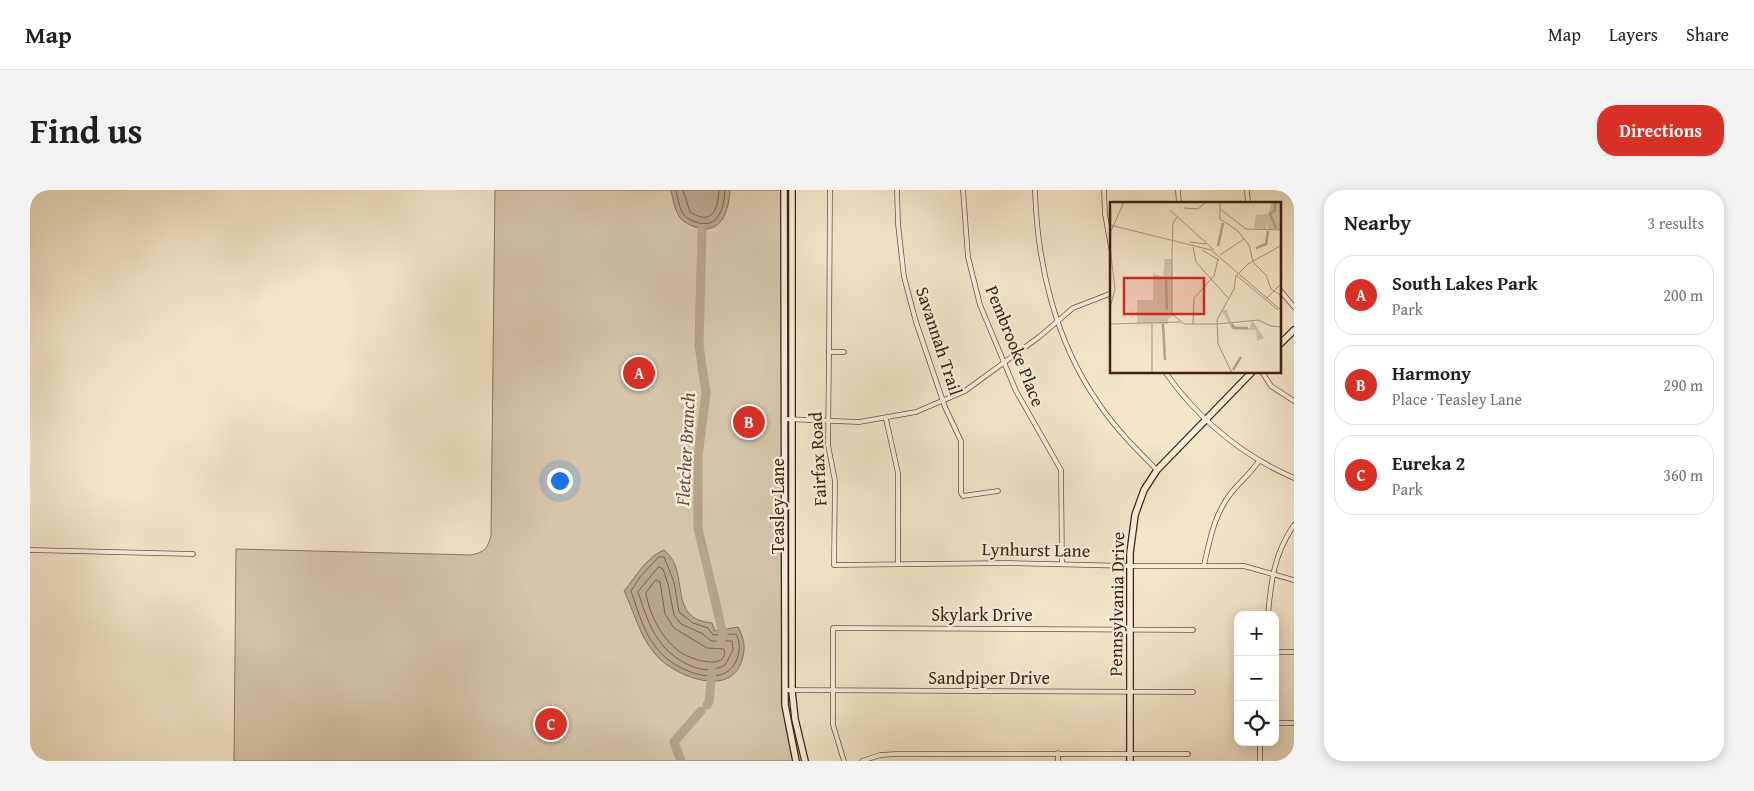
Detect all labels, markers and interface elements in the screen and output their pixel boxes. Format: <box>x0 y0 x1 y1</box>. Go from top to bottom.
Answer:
text: Map <box>25 17 72 52</box>
text: Map <box>1548 21 1581 48</box>
text: Layers <box>1609 21 1658 48</box>
text: Share <box>1686 21 1729 48</box>
text: Find us <box>30 105 143 156</box>
button: Directions <box>1597 105 1724 156</box>
inset map <box>1110 202 1282 374</box>
text: Nearby <box>1344 207 1411 238</box>
text: 3 results <box>1647 211 1704 235</box>
text: South Lakes Park <box>1392 269 1538 297</box>
street label: Pembrooke Place <box>979 281 1052 410</box>
street label: Savannah Trail <box>909 283 970 399</box>
text: A <box>1356 283 1366 307</box>
text: 200 m <box>1663 283 1703 307</box>
text: Park <box>1392 297 1423 321</box>
pin: A <box>623 354 655 392</box>
text: Harmony <box>1392 359 1471 387</box>
text: B <box>1356 373 1366 397</box>
text: 290 m <box>1663 373 1703 397</box>
text: Place · Teasley Lane <box>1392 387 1522 411</box>
water label: Fletcher Branch <box>668 391 702 508</box>
pin: B <box>733 403 765 441</box>
street label: Fairfax Road <box>802 411 833 507</box>
text: Eureka 2 <box>1392 449 1465 477</box>
street label: Teasley Lane <box>764 458 791 554</box>
text: C <box>1356 463 1366 487</box>
text: 360 m <box>1663 463 1703 487</box>
your location <box>547 468 573 494</box>
text: Park <box>1392 477 1423 501</box>
street label: Pennsylvania Drive <box>1102 531 1131 677</box>
street label: Lynhurst Lane <box>982 535 1090 564</box>
street label: Skylark Drive <box>931 601 1033 628</box>
map controls <box>1234 611 1279 746</box>
button: + <box>1234 611 1279 656</box>
button: − <box>1234 656 1279 701</box>
street label: Sandpiper Drive <box>928 664 1050 691</box>
button: locate <box>1234 701 1279 746</box>
pin: C <box>535 705 567 743</box>

